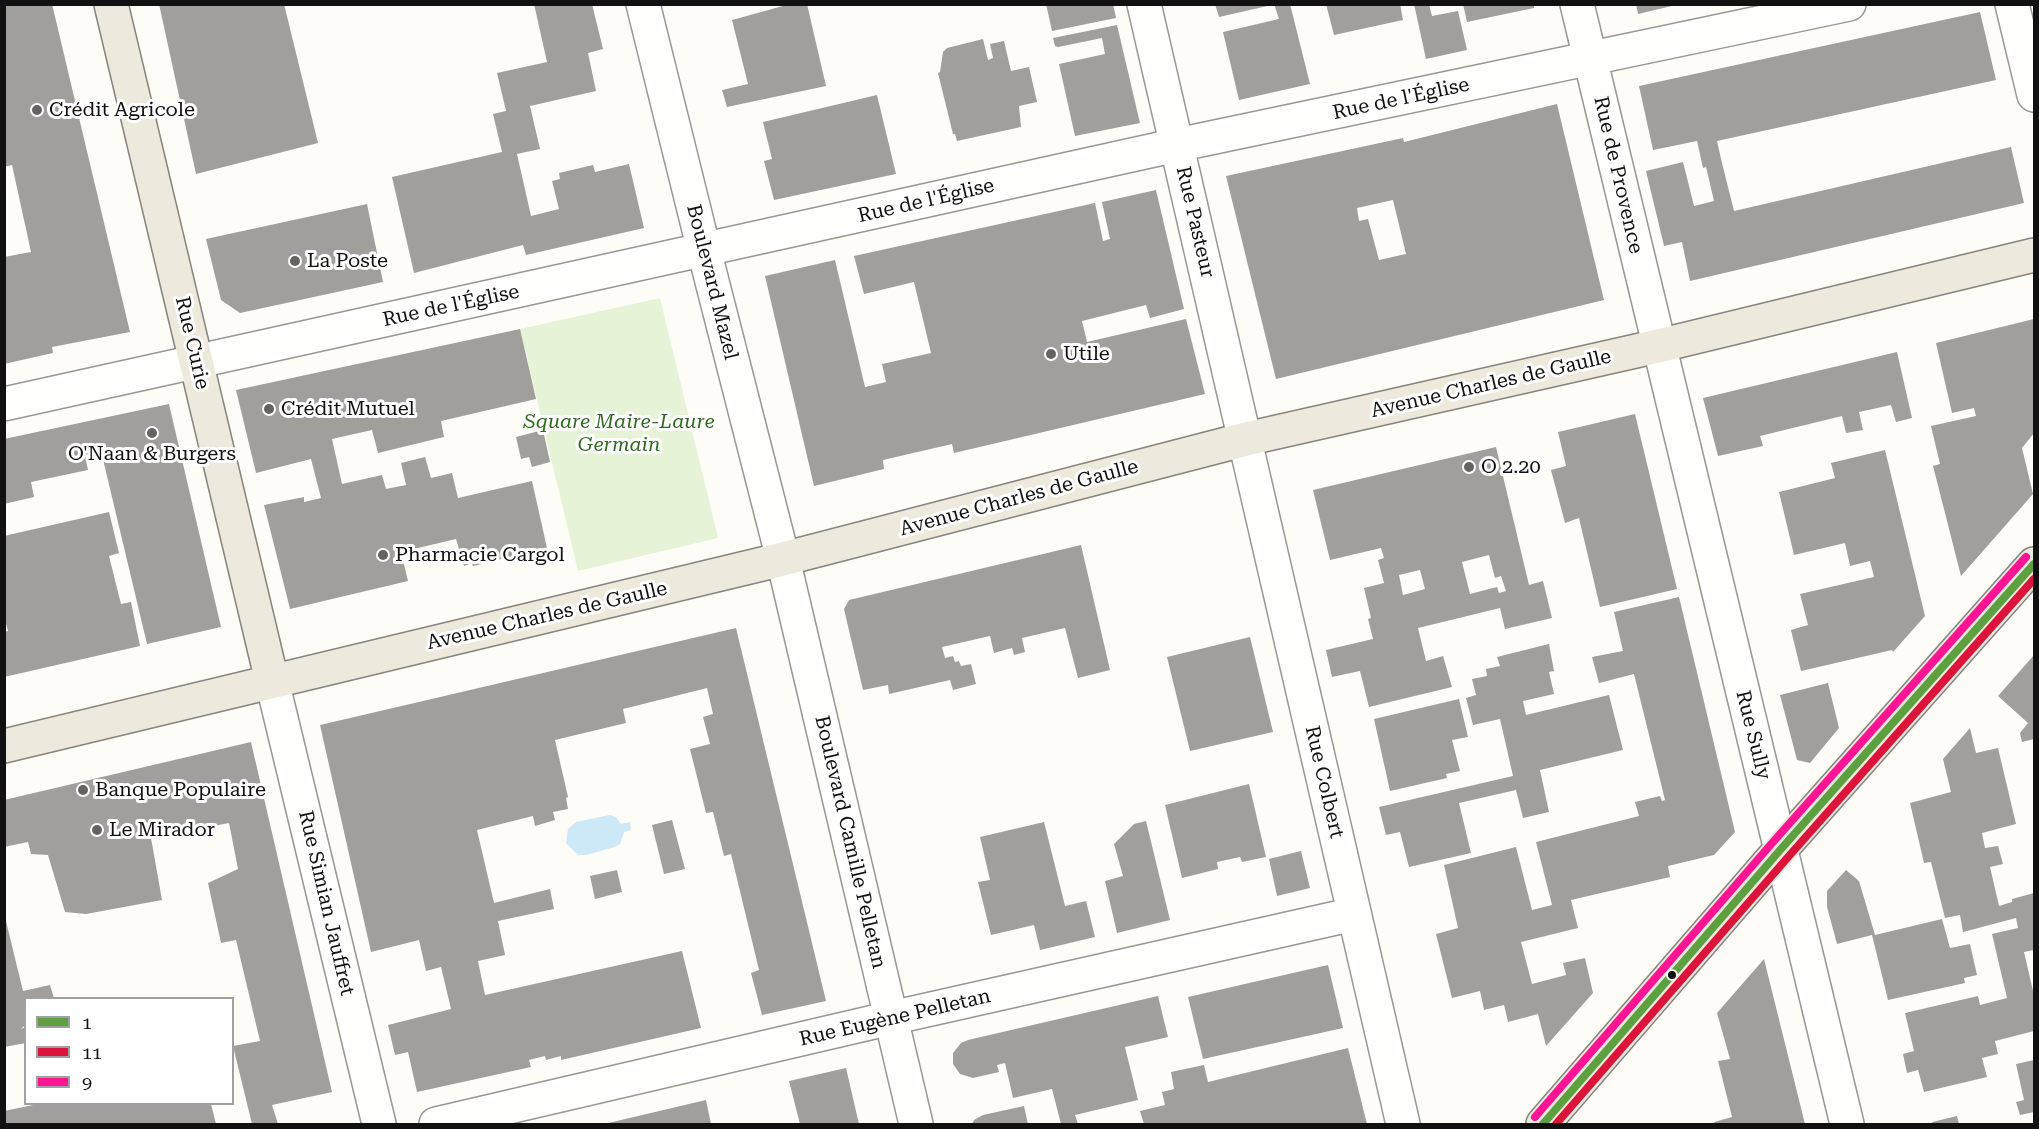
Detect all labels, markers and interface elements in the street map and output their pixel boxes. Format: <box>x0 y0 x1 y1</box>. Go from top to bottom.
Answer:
street label: Rue de l'Église <box>1330 73 1472 125</box>
street label: Rue de Provence <box>1588 94 1648 256</box>
place label: Crédit Agricole <box>49 98 195 122</box>
marker: Crédit Agricole <box>30 103 44 117</box>
street label: Rue Pasteur <box>1171 164 1219 280</box>
street label: Rue de l'Église <box>856 174 996 228</box>
street label: Boulevard Mazel <box>681 202 743 362</box>
place label: La Poste <box>307 249 388 273</box>
marker: La Poste <box>288 254 302 268</box>
street label: Rue de l'Église <box>380 280 522 332</box>
street label: Rue Curie <box>170 294 214 392</box>
place label: Utile <box>1063 342 1110 366</box>
street label: Avenue Charles de Gaulle <box>1368 345 1614 423</box>
marker: Utile <box>1044 347 1058 361</box>
place label: Crédit Mutuel <box>281 397 415 421</box>
marker: Crédit Mutuel <box>262 402 276 416</box>
park label: Square Maire-Laure Germain <box>523 410 715 457</box>
marker: O'Naan & Burgers <box>145 426 159 440</box>
place label: O'Naan & Burgers <box>68 442 236 466</box>
street label: Avenue Charles de Gaulle <box>897 455 1141 541</box>
place label: O 2.20 <box>1481 455 1541 479</box>
marker: O 2.20 <box>1462 460 1476 474</box>
place label: Pharmacie Cargol <box>395 543 565 567</box>
marker: Pharmacie Cargol <box>376 548 390 562</box>
street label: Avenue Charles de Gaulle <box>424 577 670 655</box>
street label: Rue Sully <box>1730 688 1776 782</box>
street label: Boulevard Camille Pelletan <box>809 713 891 971</box>
street label: Rue Colbert <box>1299 723 1349 841</box>
place label: Banque Populaire <box>95 778 266 802</box>
marker: Banque Populaire <box>76 783 90 797</box>
street label: Rue Simian Jauffret <box>293 808 359 998</box>
place label: Le Mirador <box>109 818 215 842</box>
marker: Le Mirador <box>90 823 104 837</box>
unlabelled marker <box>1666 969 1678 981</box>
street label: Rue Eugène Pelletan <box>797 984 993 1052</box>
legend <box>24 997 234 1105</box>
text: 1 <box>82 1012 92 1033</box>
text: 11 <box>82 1042 102 1063</box>
text: 9 <box>82 1072 92 1093</box>

